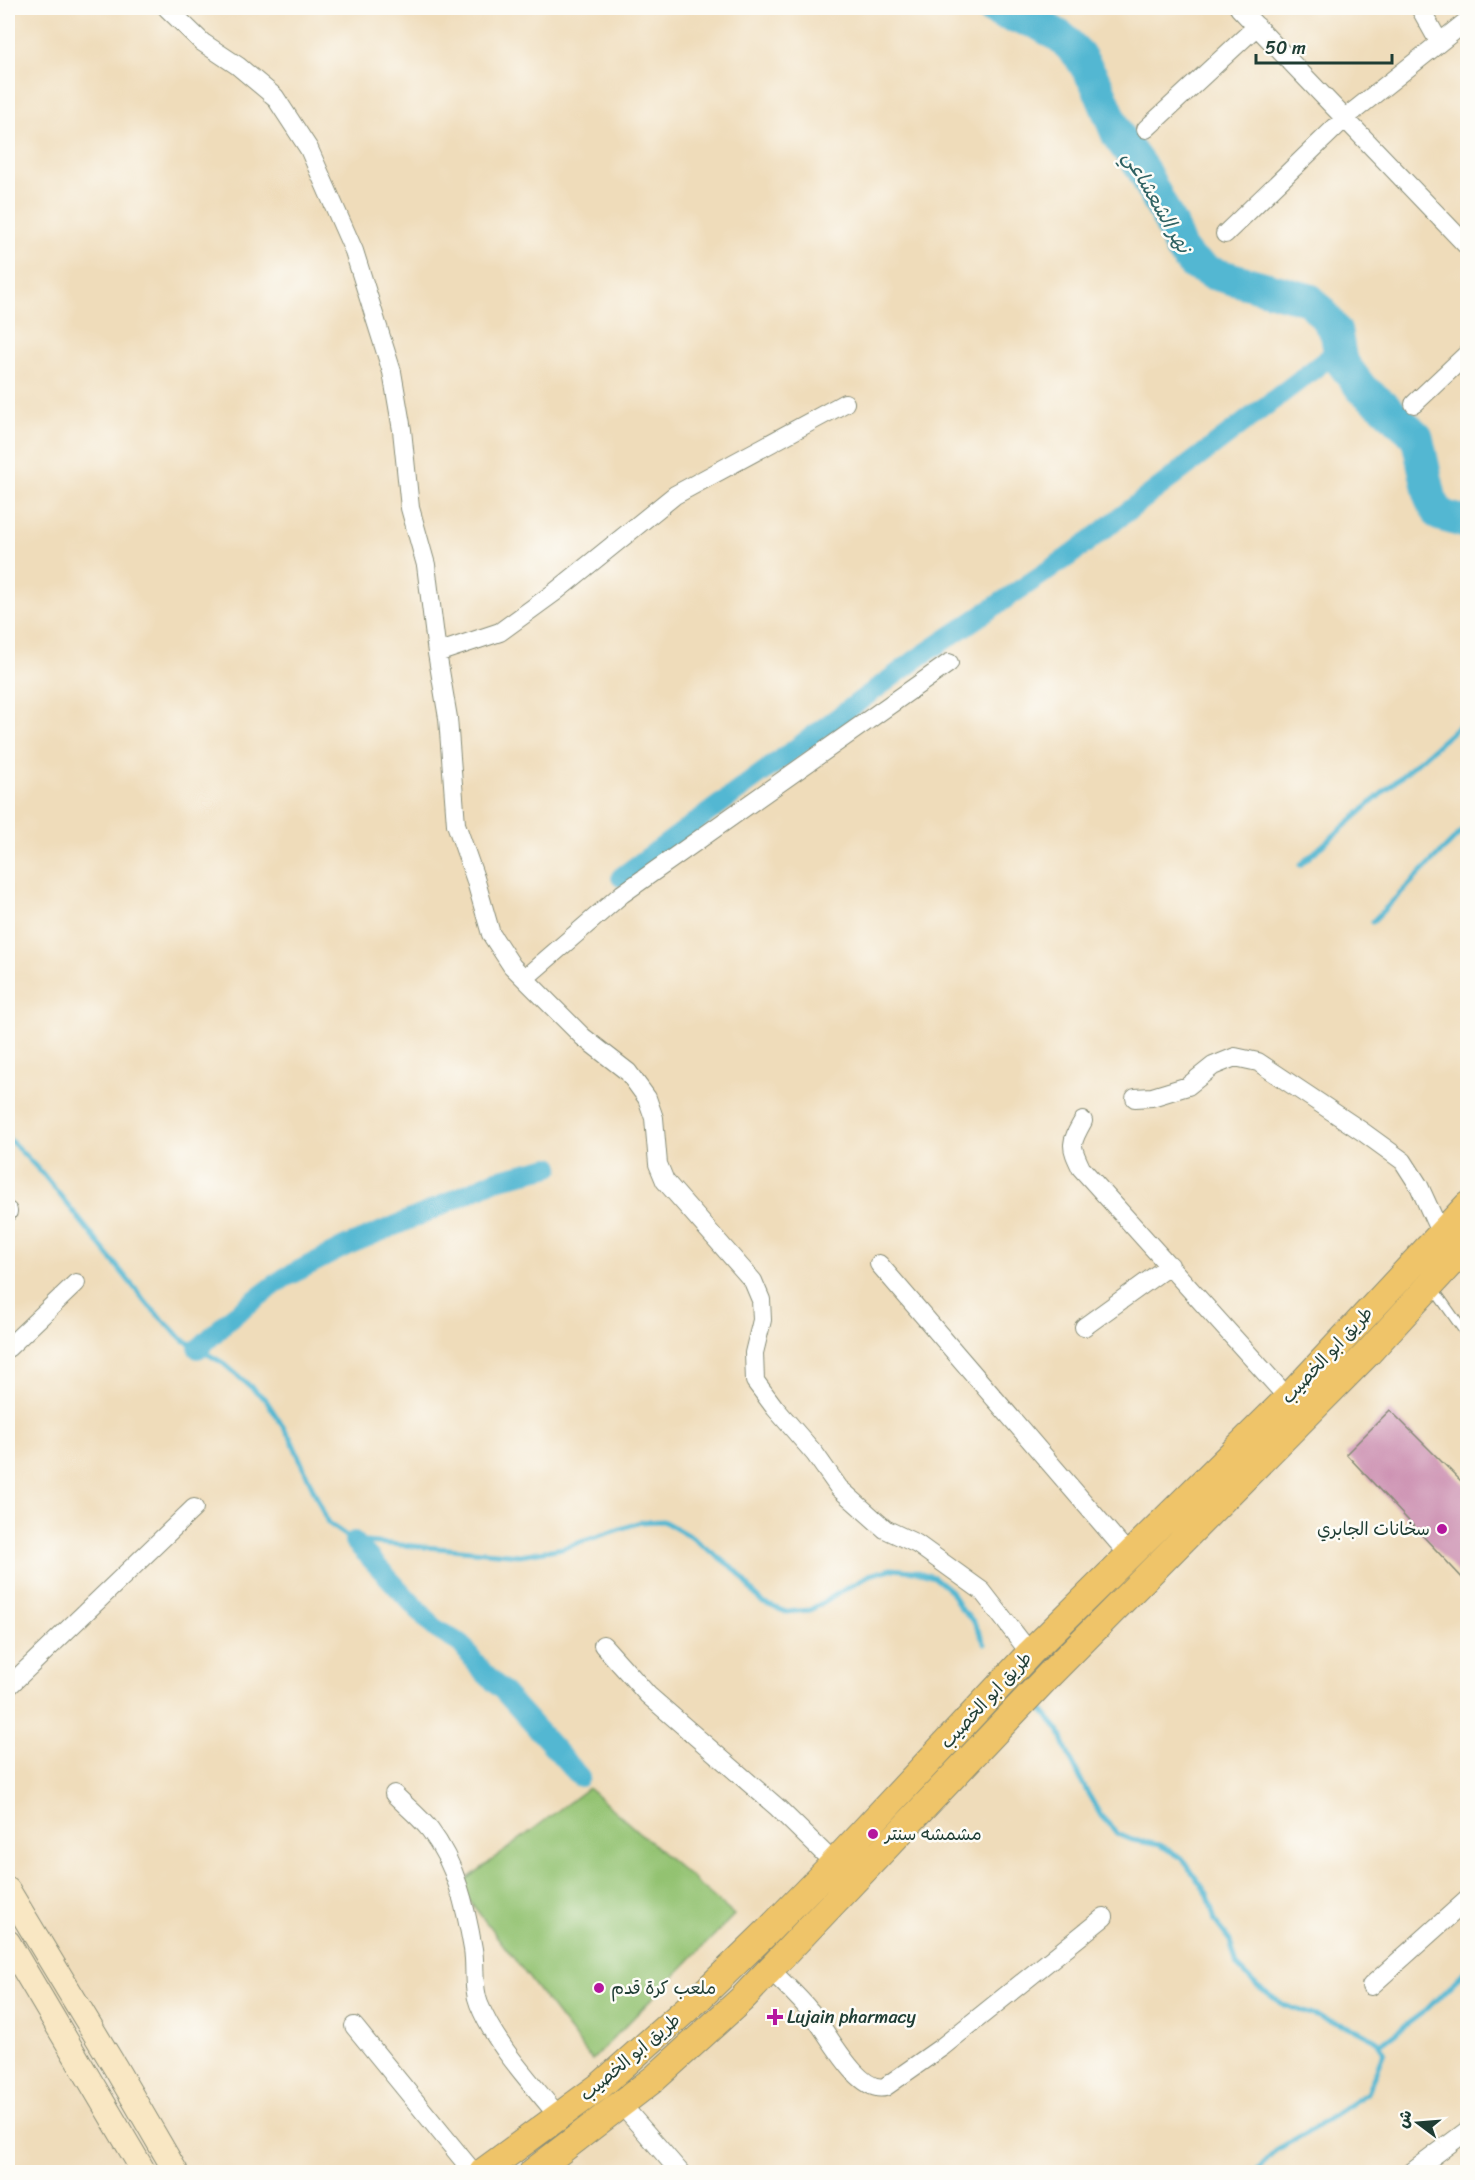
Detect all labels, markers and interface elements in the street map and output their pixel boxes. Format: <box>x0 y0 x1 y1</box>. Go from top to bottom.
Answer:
scale bar <box>1256 27 1392 65</box>
text: 50 m <box>1265 32 1306 64</box>
water label: نهر الشعشاعي <box>1113 144 1202 262</box>
street label: طريق ابو الخصيب <box>1273 1299 1381 1411</box>
place label: سخانات الجابري <box>1317 1513 1430 1545</box>
marker: سخانات الجابري <box>1435 1522 1449 1536</box>
street label: طريق ابو الخصيب <box>932 1644 1040 1756</box>
place label: مشمشه سنتر <box>883 1818 982 1850</box>
marker: مشمشه سنتر <box>866 1827 880 1841</box>
place label: ملعب كرة قدم <box>611 1972 716 2004</box>
marker: ملعب كرة قدم <box>592 1981 606 1995</box>
place label: Lujain pharmacy <box>787 2001 916 2033</box>
street label: طريق ابو الخصيب <box>572 2005 688 2109</box>
marker: Lujain pharmacy <box>768 2010 782 2024</box>
north arrow <box>1388 2093 1448 2153</box>
text: ش <box>1388 2107 1420 2131</box>

